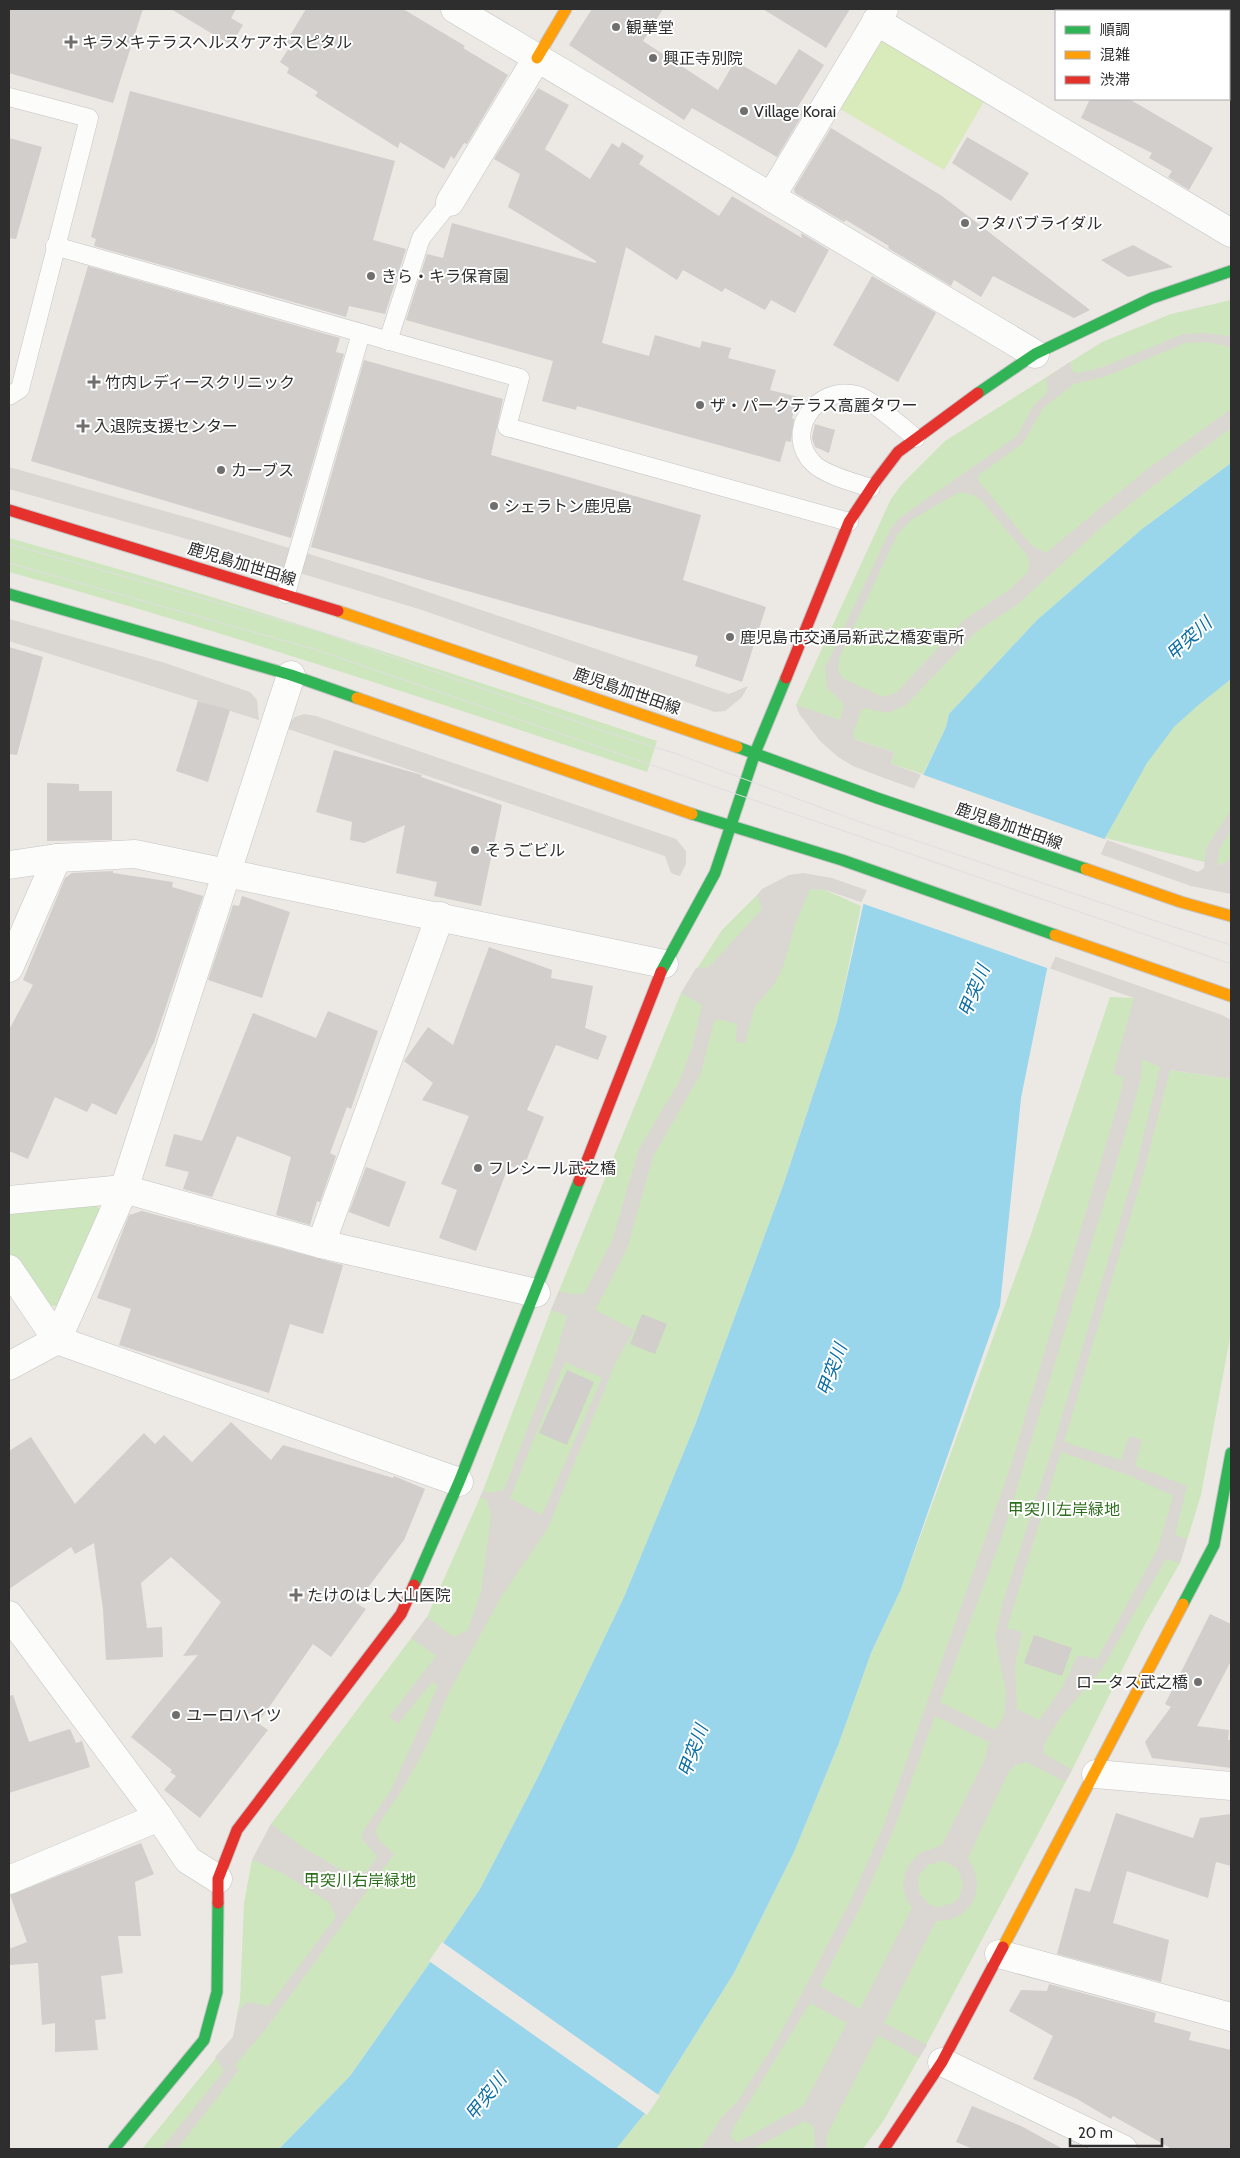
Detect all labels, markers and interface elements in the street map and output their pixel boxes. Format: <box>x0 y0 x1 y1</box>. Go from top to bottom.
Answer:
legend <box>1055 10 1230 100</box>
place label: 観華堂 <box>626 18 674 37</box>
marker: 観華堂 <box>610 21 622 33</box>
text: 順調 <box>1100 21 1130 39</box>
place label: キラメキテラスヘルスケアホスピタル <box>82 33 352 52</box>
marker: キラメキテラスヘルスケアホスピタル <box>64 35 78 49</box>
text: 混雑 <box>1100 46 1130 64</box>
place label: 興正寺別院 <box>663 49 743 68</box>
marker: 興正寺別院 <box>647 52 659 64</box>
text: 渋滞 <box>1100 71 1130 89</box>
place label: Village Korai <box>754 102 836 121</box>
marker: Village Korai <box>738 105 750 117</box>
place label: フタバブライダル <box>975 214 1102 233</box>
marker: フタバブライダル <box>959 217 971 229</box>
place label: きら・キラ保育園 <box>381 267 509 286</box>
marker: きら・キラ保育園 <box>365 270 377 282</box>
place label: 竹内レディースクリニック <box>105 373 295 392</box>
marker: 竹内レディースクリニック <box>87 375 101 389</box>
place label: ザ・パークテラス高麗タワー <box>710 396 918 415</box>
marker: ザ・パークテラス高麗タワー <box>694 399 706 411</box>
place label: 入退院支援センター <box>94 417 238 436</box>
marker: 入退院支援センター <box>76 419 90 433</box>
place label: カーブス <box>231 461 294 480</box>
marker: カーブス <box>215 464 227 476</box>
place label: シェラトン鹿児島 <box>504 497 632 516</box>
marker: シェラトン鹿児島 <box>488 500 500 512</box>
street label: 鹿児島加世田線 <box>186 539 298 589</box>
water label: 甲突川 <box>1162 611 1218 665</box>
place label: 鹿児島市交通局新武之橋変電所 <box>740 628 964 647</box>
marker: 鹿児島市交通局新武之橋変電所 <box>724 631 736 643</box>
street label: 鹿児島加世田線 <box>571 664 683 718</box>
street label: 鹿児島加世田線 <box>953 799 1065 853</box>
place label: そうごビル <box>485 841 565 860</box>
marker: そうごビル <box>469 844 481 856</box>
water label: 甲突川 <box>954 960 995 1020</box>
place label: フレシール武之橋 <box>488 1159 616 1178</box>
marker: フレシール武之橋 <box>472 1162 484 1174</box>
water label: 甲突川 <box>812 1339 852 1399</box>
park label: 甲突川左岸緑地 <box>1008 1500 1120 1519</box>
place label: たけのはし大山医院 <box>307 1586 451 1605</box>
marker: たけのはし大山医院 <box>289 1588 303 1602</box>
place label: ロータス武之橋 <box>1076 1673 1188 1692</box>
marker: ロータス武之橋 <box>1192 1676 1204 1688</box>
place label: ユーロハイツ <box>186 1706 282 1725</box>
marker: ユーロハイツ <box>170 1709 182 1721</box>
water label: 甲突川 <box>673 1720 713 1780</box>
park label: 甲突川右岸緑地 <box>304 1871 416 1890</box>
water label: 甲突川 <box>461 2067 513 2125</box>
scale bar <box>1070 2116 1162 2148</box>
text: 20 m <box>1078 2124 1113 2142</box>

